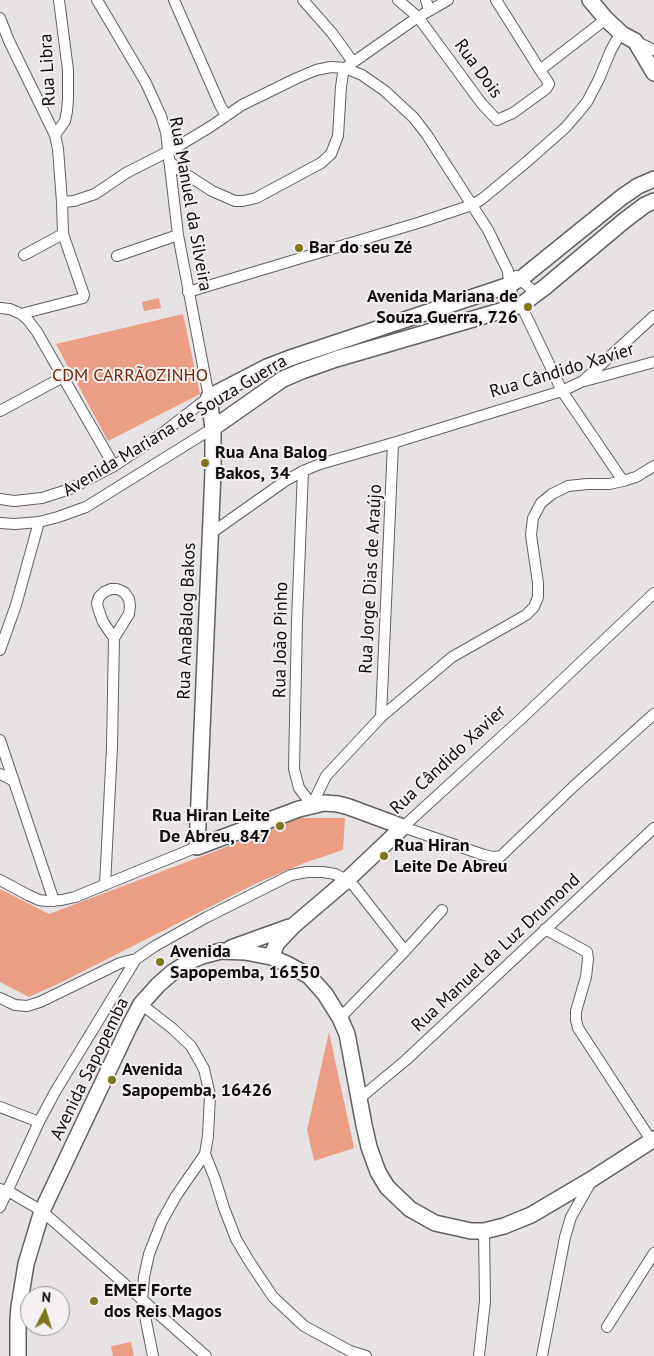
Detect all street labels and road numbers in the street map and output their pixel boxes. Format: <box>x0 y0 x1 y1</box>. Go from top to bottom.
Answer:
street label: Rua Libra <box>35 33 61 107</box>
street label: Rua Dois <box>449 35 507 103</box>
street label: Rua Manuel da Silveira <box>164 115 216 293</box>
street label: Rua Cândido Xavier <box>487 339 637 403</box>
street label: Avenida Mariana de Souza Guerra <box>59 350 291 502</box>
street label: Rua Jorge Dias de Araújo <box>355 484 387 674</box>
street label: Rua AnaBalog Bakos <box>173 542 201 700</box>
street label: Rua João Pinho <box>269 582 293 698</box>
street label: Rua Cândido Xavier <box>386 701 510 819</box>
street label: Rua Manuel da Luz Drumond <box>407 869 585 1037</box>
street label: Avenida Sapopemba <box>46 994 134 1144</box>

